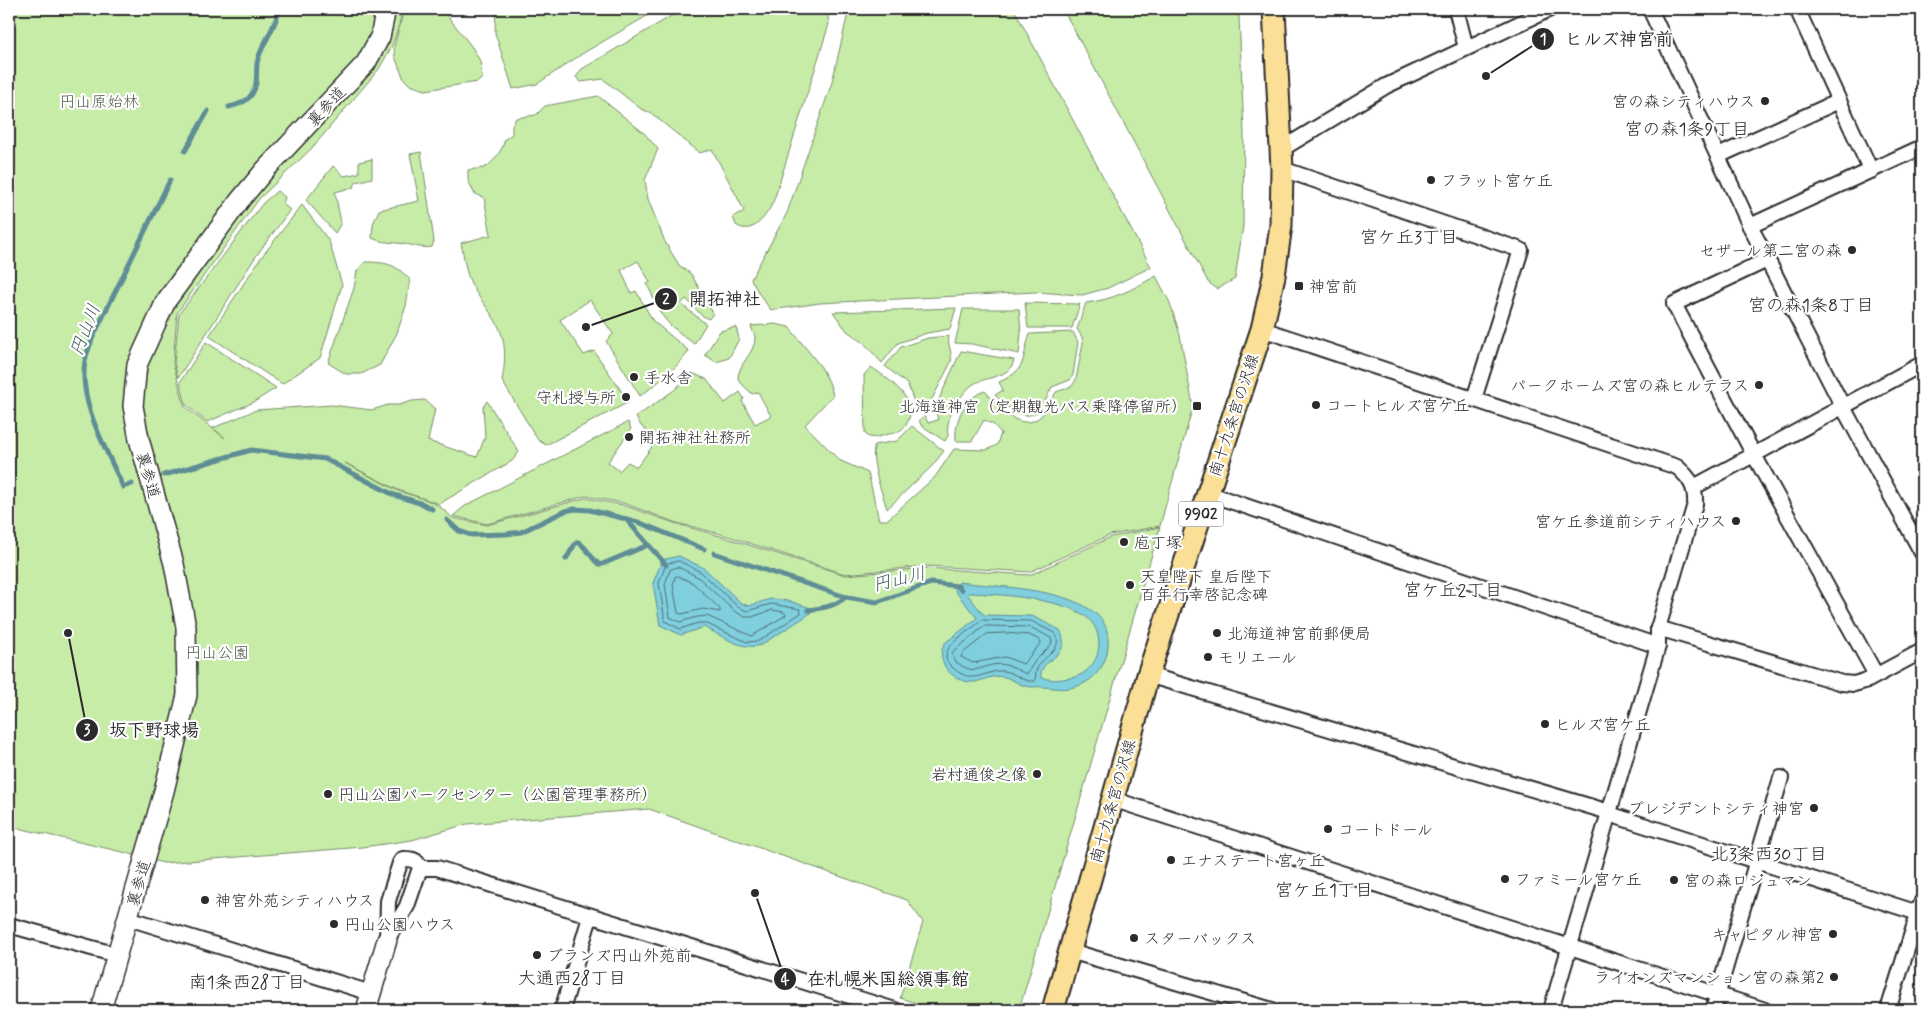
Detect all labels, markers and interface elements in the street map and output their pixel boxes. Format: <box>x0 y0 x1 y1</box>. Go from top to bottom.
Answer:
callout: ヒルズ神宮前 <box>1530 23 1683 56</box>
text: ヒルズ神宮前 <box>1565 28 1673 52</box>
text: 1 <box>1540 30 1546 50</box>
street label: 裏参道 <box>303 82 351 132</box>
park label: 円山原始林 <box>59 92 139 113</box>
place label: 宮の森シティハウス <box>1612 92 1755 113</box>
marker: 宮の森シティハウス <box>1759 95 1771 107</box>
district label: 宮の森1条9丁目 <box>1625 118 1749 142</box>
place label: フラット宮ケ丘 <box>1441 171 1553 192</box>
marker: フラット宮ケ丘 <box>1425 174 1437 186</box>
district label: 宮ケ丘3丁目 <box>1360 226 1458 250</box>
place label: セザール第二宮の森 <box>1699 241 1842 262</box>
marker: セザール第二宮の森 <box>1846 244 1858 256</box>
place label: 神宮前 <box>1309 277 1357 298</box>
marker: 神宮前 <box>1293 280 1305 292</box>
callout: 開拓神社 <box>654 282 771 315</box>
text: 開拓神社 <box>689 288 761 312</box>
text: 2 <box>662 290 670 310</box>
district label: 宮の森1条8丁目 <box>1748 294 1874 318</box>
water label: 円山川 <box>65 301 107 360</box>
street label: 南十九条宮の沢線 <box>1205 351 1264 480</box>
place label: 手水舎 <box>644 368 692 389</box>
marker: 手水舎 <box>628 371 640 383</box>
place label: パークホームズ宮の森ヒルテラス <box>1511 376 1749 397</box>
marker: パークホームズ宮の森ヒルテラス <box>1753 379 1765 391</box>
place label: 守札授与所 <box>536 388 616 409</box>
marker: 守札授与所 <box>620 391 632 403</box>
place label: コートヒルズ宮ケ丘 <box>1326 396 1470 417</box>
place label: 北海道神宮（定期観光バス乗降停留所） <box>899 397 1187 418</box>
marker: コートヒルズ宮ケ丘 <box>1310 399 1322 411</box>
marker: 北海道神宮（定期観光バス乗降停留所） <box>1191 400 1203 412</box>
place label: 開拓神社社務所 <box>639 428 751 449</box>
marker: 開拓神社社務所 <box>623 431 635 443</box>
street label: 裏参道 <box>131 449 164 501</box>
road number: 9902 <box>1178 502 1224 526</box>
place label: 宮ケ丘参道前シティハウス <box>1535 512 1726 533</box>
marker: 宮ケ丘参道前シティハウス <box>1730 515 1742 527</box>
place label: 庖丁塚 <box>1134 533 1182 554</box>
marker: 庖丁塚 <box>1118 536 1130 548</box>
water label: 円山川 <box>870 562 928 598</box>
place label: 天皇陛下 皇后陛下 百年行幸啓記念碑 <box>1140 567 1272 606</box>
marker: 天皇陛下 皇后陛下 百年行幸啓記念碑 <box>1124 579 1136 591</box>
district label: 宮ケ丘2丁目 <box>1404 579 1502 603</box>
place label: 北海道神宮前郵便局 <box>1227 624 1371 645</box>
marker: 北海道神宮前郵便局 <box>1211 627 1223 639</box>
park label: 円山公園 <box>185 643 249 664</box>
place label: モリエール <box>1218 648 1297 669</box>
marker: モリエール <box>1202 651 1214 663</box>
callout: 坂下野球場 <box>74 713 209 746</box>
place label: ヒルズ宮ケ丘 <box>1555 715 1651 736</box>
marker: ヒルズ宮ケ丘 <box>1539 718 1551 730</box>
text: 坂下野球場 <box>109 719 199 743</box>
text: 3 <box>84 721 91 741</box>
street label: 南十九条宮の沢線 <box>1086 737 1141 866</box>
place label: 岩村通俊之像 <box>931 765 1027 786</box>
marker: 岩村通俊之像 <box>1031 768 1043 780</box>
place label: 円山公園パークセンター（公園管理事務所） <box>338 785 657 806</box>
marker: 円山公園パークセンター（公園管理事務所） <box>322 788 334 800</box>
place label: プレジデントシティ神宮 <box>1628 799 1804 820</box>
marker: プレジデントシティ神宮 <box>1808 802 1820 814</box>
place label: コートドール <box>1338 820 1433 841</box>
marker: コートドール <box>1322 823 1334 835</box>
district label: 北3条西30丁目 <box>1711 843 1827 867</box>
place label: エナステート宮ヶ丘 <box>1181 851 1325 872</box>
marker: エナステート宮ヶ丘 <box>1165 854 1177 866</box>
street label: 裏参道 <box>123 857 156 909</box>
place label: ファミール宮ケ丘 <box>1515 870 1642 891</box>
place label: 宮の森ロジュマン <box>1684 871 1812 892</box>
marker: ファミール宮ケ丘 <box>1499 873 1511 885</box>
marker: 宮の森ロジュマン <box>1668 874 1680 886</box>
district label: 宮ケ丘1丁目 <box>1275 879 1373 903</box>
place label: 神宮外苑シティハウス <box>215 891 374 912</box>
marker: 神宮外苑シティハウス <box>199 894 211 906</box>
place label: 円山公園ハウス <box>344 915 455 936</box>
marker: 円山公園ハウス <box>328 918 340 930</box>
place label: キャピタル神宮 <box>1711 925 1823 946</box>
marker: キャピタル神宮 <box>1827 928 1839 940</box>
place label: スターバックス <box>1144 929 1256 950</box>
marker: スターバックス <box>1128 932 1140 944</box>
place label: ブランズ円山外苑前 <box>547 946 691 967</box>
marker: ブランズ円山外苑前 <box>531 949 543 961</box>
callout: 在札幌米国総領事館 <box>772 962 979 995</box>
district label: 大通西28丁目 <box>518 967 626 991</box>
text: 在札幌米国総領事館 <box>807 968 969 992</box>
place label: ライオンズマンション宮の森第2 <box>1594 968 1824 989</box>
text: 4 <box>781 970 790 990</box>
district label: 南1条西28丁目 <box>189 971 305 995</box>
marker: ライオンズマンション宮の森第2 <box>1828 971 1840 983</box>

